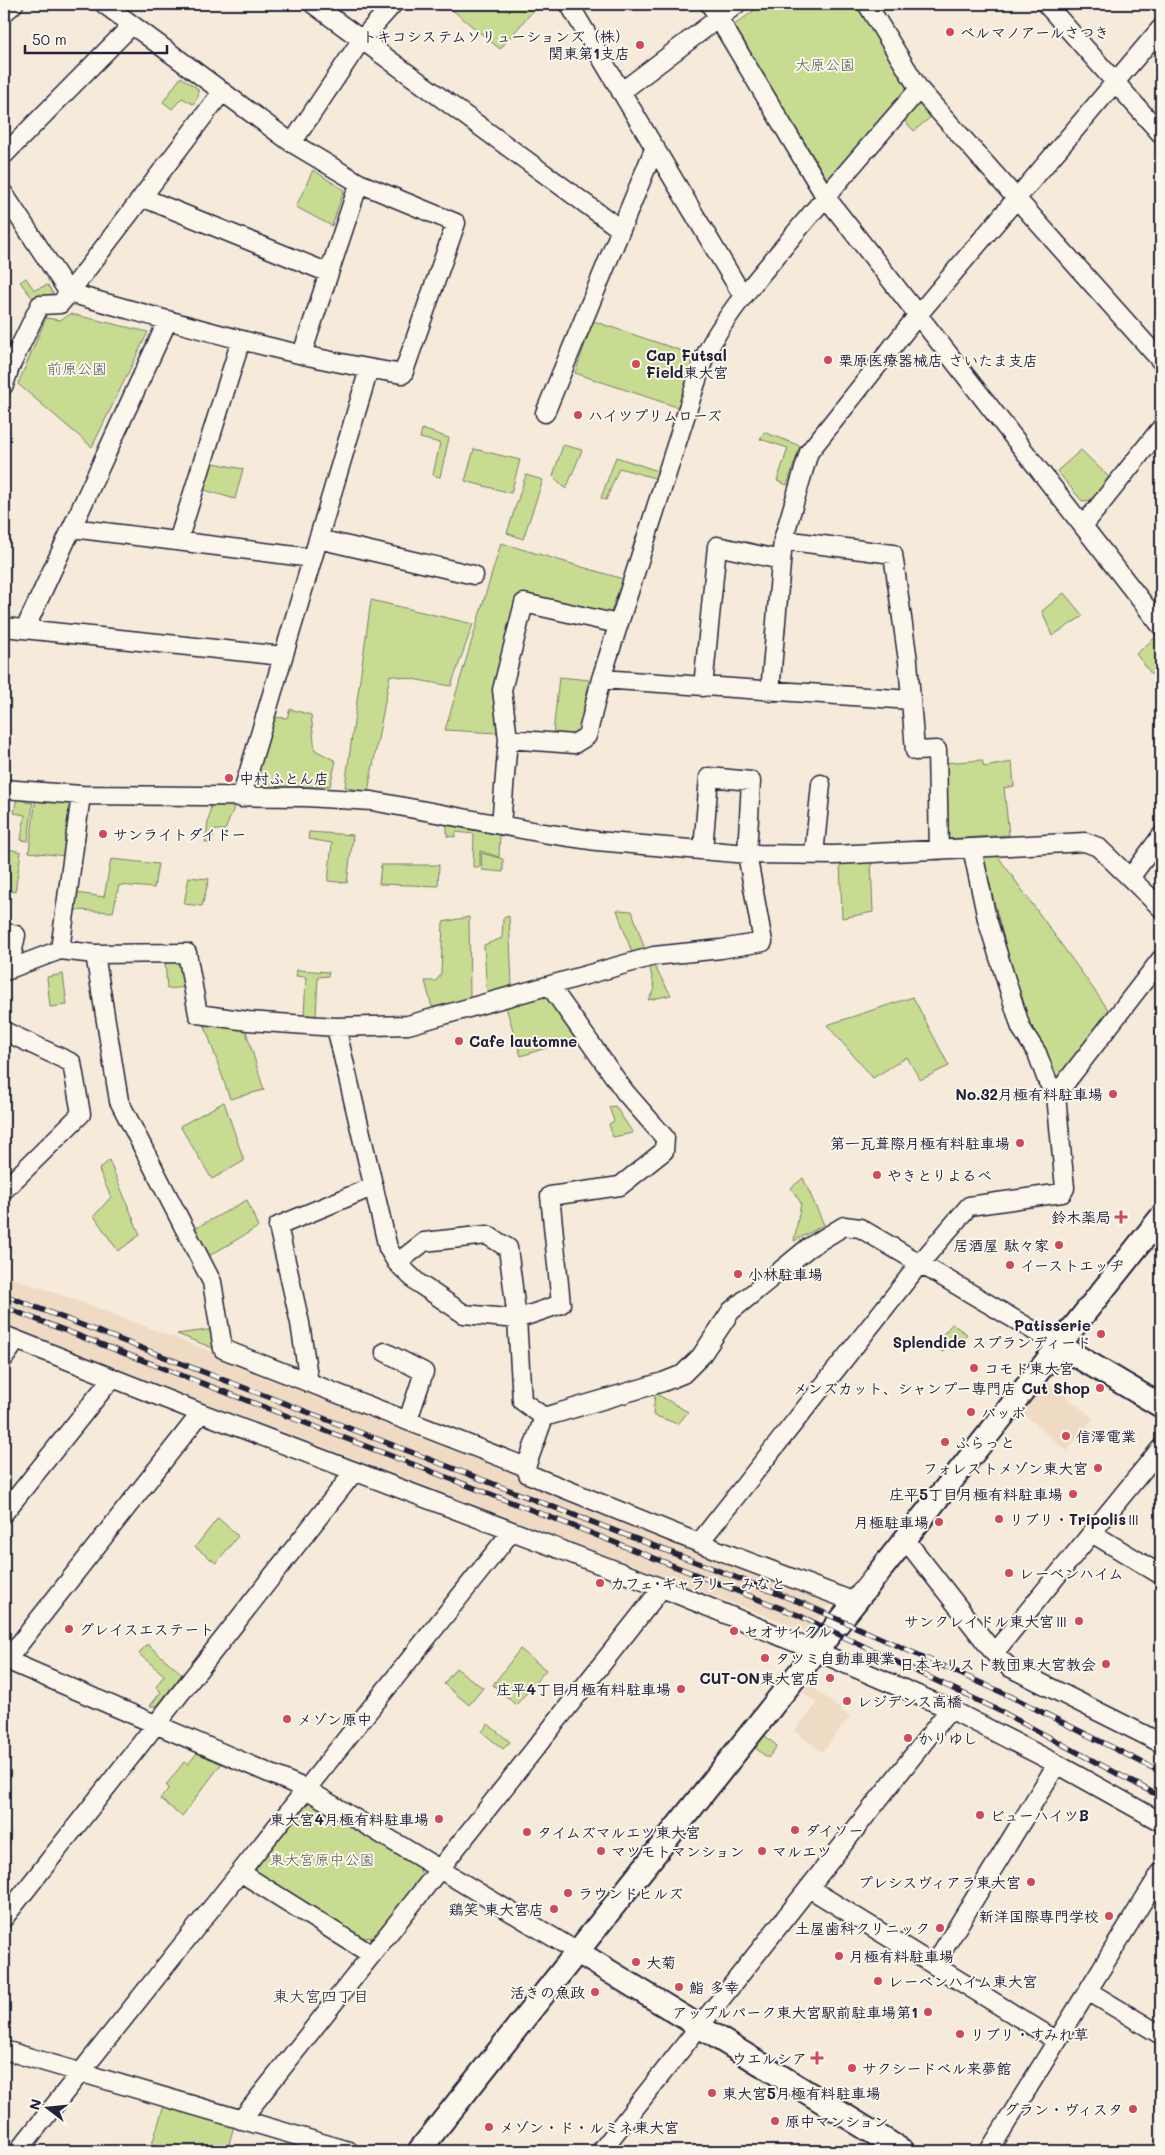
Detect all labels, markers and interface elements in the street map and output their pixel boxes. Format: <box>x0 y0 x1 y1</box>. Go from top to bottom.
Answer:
scale bar <box>25 22 168 54</box>
place label: ベルマノアールさつき <box>960 22 1109 42</box>
place label: トキコシステムソリューションズ（株） 関東第1支店 <box>362 26 630 63</box>
marker: ベルマノアールさつき <box>944 26 956 38</box>
text: 50 m <box>32 29 67 49</box>
marker: トキコシステムソリューションズ（株） 関東第1支店 <box>634 39 646 51</box>
park label: 大原公園 <box>795 54 855 74</box>
place label: Cap Futsal Field東大宮 <box>646 345 728 382</box>
place label: 栗原医療器械店 さいたま支店 <box>838 350 1038 370</box>
marker: 栗原医療器械店 さいたま支店 <box>822 354 834 366</box>
park label: 前原公園 <box>47 358 107 378</box>
marker: Cap Futsal Field東大宮 <box>630 358 642 370</box>
place label: ハイツプリムローズ <box>588 405 722 425</box>
marker: ハイツプリムローズ <box>572 409 584 421</box>
place label: 中村ふとん店 <box>239 768 329 788</box>
marker: 中村ふとん店 <box>223 772 235 784</box>
place label: サンライトダイドー <box>113 824 246 844</box>
marker: サンライトダイドー <box>97 828 109 840</box>
place label: Cafe lautomne <box>469 1031 577 1051</box>
marker: Cafe lautomne <box>453 1035 465 1047</box>
place label: No.32月極有料駐車場 <box>956 1084 1103 1104</box>
marker: No.32月極有料駐車場 <box>1107 1088 1119 1100</box>
place label: 第一瓦葺際月極有料駐車場 <box>830 1133 1010 1153</box>
marker: 第一瓦葺際月極有料駐車場 <box>1014 1137 1026 1149</box>
place label: やきとりよるべ <box>887 1165 992 1185</box>
marker: やきとりよるべ <box>871 1169 883 1181</box>
place label: 鈴木薬局 <box>1051 1207 1111 1227</box>
marker: 鈴木薬局 <box>1115 1211 1127 1223</box>
place label: 居酒屋 駄々家 <box>954 1235 1049 1255</box>
marker: 居酒屋 駄々家 <box>1053 1239 1065 1251</box>
place label: イーストエッヂ <box>1020 1255 1124 1275</box>
marker: イーストエッヂ <box>1004 1259 1016 1271</box>
place label: 小林駐車場 <box>748 1264 823 1284</box>
marker: 小林駐車場 <box>732 1268 744 1280</box>
place label: Patisserie Splendide スプランディード <box>893 1315 1091 1352</box>
marker: Patisserie Splendide スプランディード <box>1095 1328 1107 1340</box>
place label: コモド東大宮 <box>984 1358 1074 1378</box>
marker: コモド東大宮 <box>968 1362 980 1374</box>
place label: メンズカット、シャンプー専門店 Cut Shop <box>793 1378 1090 1398</box>
marker: メンズカット、シャンプー専門店 Cut Shop <box>1094 1382 1106 1394</box>
place label: バッボ <box>981 1402 1026 1422</box>
marker: バッボ <box>965 1406 977 1418</box>
place label: 信澤電業 <box>1076 1426 1136 1446</box>
marker: 信澤電業 <box>1060 1430 1072 1442</box>
place label: ふらっと <box>955 1432 1015 1452</box>
marker: ふらっと <box>939 1436 951 1448</box>
place label: フォレストメゾン東大宮 <box>923 1458 1088 1478</box>
marker: フォレストメゾン東大宮 <box>1092 1462 1104 1474</box>
place label: 庄平5丁目月極有料駐車場 <box>889 1484 1063 1504</box>
marker: 庄平5丁目月極有料駐車場 <box>1067 1488 1079 1500</box>
place label: リブリ・TripolisⅢ <box>1009 1509 1141 1529</box>
place label: 月極駐車場 <box>854 1512 929 1532</box>
marker: リブリ・TripolisⅢ <box>993 1513 1005 1525</box>
marker: 月極駐車場 <box>933 1516 945 1528</box>
place label: レーベンハイム <box>1019 1563 1123 1583</box>
marker: レーベンハイム <box>1003 1567 1015 1579</box>
place label: カフェ･ギャラリー みなと <box>610 1573 786 1593</box>
marker: カフェ･ギャラリー みなと <box>594 1577 606 1589</box>
place label: サンクレイドル東大宮Ⅲ <box>904 1611 1069 1631</box>
marker: サンクレイドル東大宮Ⅲ <box>1073 1615 1085 1627</box>
place label: グレイスエステート <box>79 1619 214 1639</box>
place label: セオサイクル <box>744 1621 832 1641</box>
marker: グレイスエステート <box>63 1623 75 1635</box>
marker: セオサイクル <box>728 1625 740 1637</box>
place label: タツミ自動車興業 <box>775 1648 895 1668</box>
marker: タツミ自動車興業 <box>759 1652 771 1664</box>
place label: 日本キリスト教団東大宮教会 <box>900 1654 1096 1674</box>
marker: 日本キリスト教団東大宮教会 <box>1100 1658 1112 1670</box>
place label: CUT-ON東大宮店 <box>700 1668 820 1688</box>
marker: CUT-ON東大宮店 <box>824 1672 836 1684</box>
place label: 庄平4丁目月極有料駐車場 <box>496 1679 671 1699</box>
marker: 庄平4丁目月極有料駐車場 <box>675 1683 687 1695</box>
place label: レジデンス高橋 <box>857 1691 962 1711</box>
marker: レジデンス高橋 <box>841 1695 853 1707</box>
place label: メゾン原中 <box>297 1709 372 1729</box>
marker: メゾン原中 <box>281 1713 293 1725</box>
place label: かりゆし <box>918 1728 978 1748</box>
marker: かりゆし <box>902 1732 914 1744</box>
place label: ビューハイツB <box>990 1805 1089 1825</box>
place label: 東大宮4月極有料駐車場 <box>269 1809 429 1829</box>
marker: ビューハイツB <box>974 1809 986 1821</box>
marker: 東大宮4月極有料駐車場 <box>433 1813 445 1825</box>
place label: ダイソー <box>805 1820 864 1840</box>
place label: タイムズマルエツ東大宮 <box>537 1822 701 1842</box>
marker: ダイソー <box>789 1824 801 1836</box>
marker: タイムズマルエツ東大宮 <box>521 1826 533 1838</box>
place label: マツモトマンション <box>611 1841 745 1861</box>
place label: マルエツ <box>772 1841 832 1861</box>
marker: マツモトマンション <box>595 1845 607 1857</box>
marker: マルエツ <box>756 1845 768 1857</box>
park label: 東大宮原中公園 <box>269 1849 375 1869</box>
place label: プレシスヴィアラ東大宮 <box>858 1872 1021 1892</box>
marker: プレシスヴィアラ東大宮 <box>1025 1876 1037 1888</box>
place label: ラウンドヒルズ <box>578 1883 683 1903</box>
marker: ラウンドヒルズ <box>562 1887 574 1899</box>
place label: 鶏笑 東大宮店 <box>449 1899 544 1919</box>
marker: 鶏笑 東大宮店 <box>548 1903 560 1915</box>
place label: 新洋国際専門学校 <box>979 1906 1099 1926</box>
marker: 新洋国際専門学校 <box>1103 1910 1115 1922</box>
place label: 土屋歯科クリニック <box>795 1918 930 1938</box>
marker: 土屋歯科クリニック <box>934 1922 946 1934</box>
place label: 月極有料駐車場 <box>849 1946 954 1966</box>
marker: 月極有料駐車場 <box>833 1950 845 1962</box>
place label: 大菊 <box>646 1952 676 1972</box>
marker: 大菊 <box>630 1956 642 1968</box>
place label: レーベンハイム東大宮 <box>888 1971 1037 1991</box>
marker: レーベンハイム東大宮 <box>872 1975 884 1987</box>
place label: 鮨 多幸 <box>689 1977 739 1997</box>
marker: 鮨 多幸 <box>673 1981 685 1993</box>
place label: 活きの魚政 <box>510 1982 585 2002</box>
district label: 東大宮四丁目 <box>273 1985 369 2006</box>
marker: 活きの魚政 <box>589 1986 601 1998</box>
place label: アップルパーク東大宮駅前駐車場第1 <box>672 2002 918 2022</box>
marker: アップルパーク東大宮駅前駐車場第1 <box>922 2006 934 2018</box>
place label: リブリ・すみれ草 <box>970 2024 1089 2044</box>
marker: リブリ・すみれ草 <box>954 2028 966 2040</box>
place label: ウエルシア <box>732 2048 807 2068</box>
marker: ウエルシア <box>811 2052 823 2064</box>
place label: サクシードベル来夢館 <box>862 2058 1011 2078</box>
marker: サクシードベル来夢館 <box>846 2062 858 2074</box>
north arrow <box>22 2082 72 2132</box>
place label: 東大宮5月極有料駐車場 <box>722 2083 881 2103</box>
marker: 東大宮5月極有料駐車場 <box>706 2087 718 2099</box>
text: N <box>24 2097 46 2112</box>
place label: グラン・ヴィスタ <box>1004 2099 1123 2119</box>
marker: グラン・ヴィスタ <box>1127 2103 1139 2115</box>
place label: 原中マンション <box>785 2111 889 2131</box>
marker: 原中マンション <box>769 2115 781 2127</box>
place label: メゾン・ド・ルミネ東大宮 <box>499 2117 679 2137</box>
marker: メゾン・ド・ルミネ東大宮 <box>483 2121 495 2133</box>

